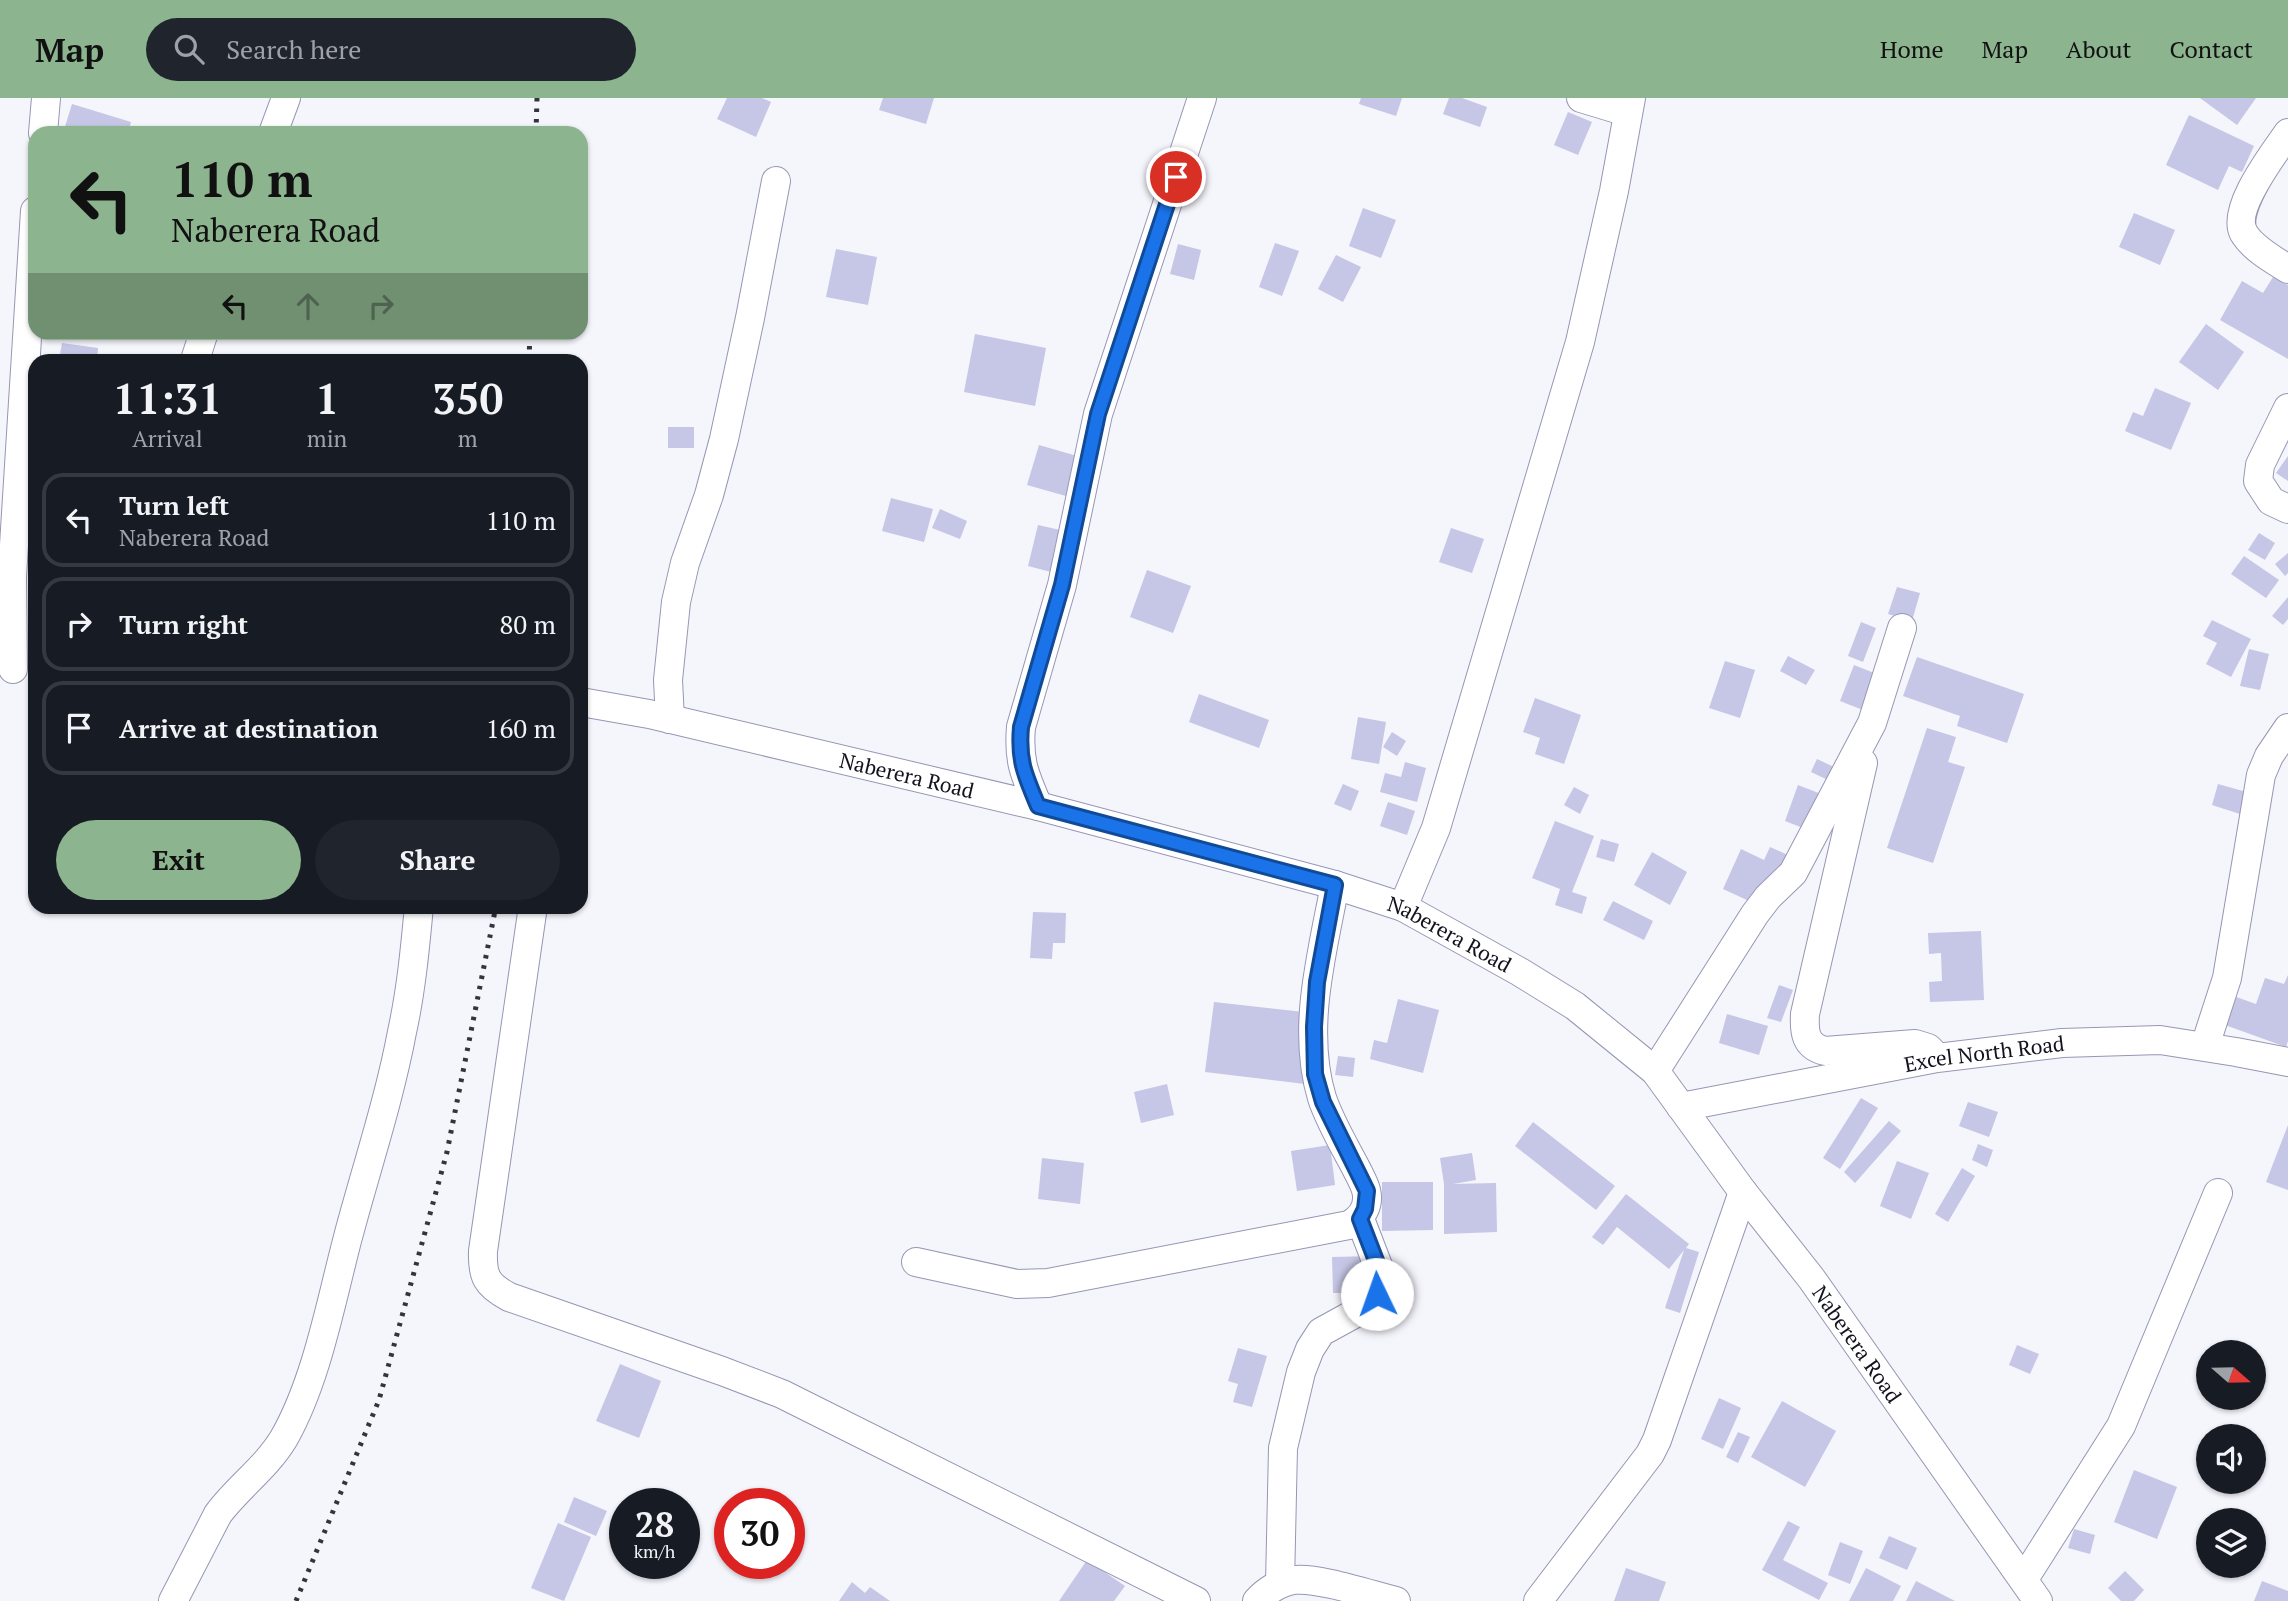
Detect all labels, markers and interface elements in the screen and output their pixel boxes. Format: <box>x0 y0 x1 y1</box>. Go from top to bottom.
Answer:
search box <box>146 18 636 81</box>
text: Map <box>35 28 104 71</box>
icon: search <box>170 30 208 68</box>
text: Search here <box>226 32 361 66</box>
text: Home <box>1880 33 1944 65</box>
text: Map <box>1982 33 2028 65</box>
text: About <box>2066 33 2132 65</box>
text: Contact <box>2170 33 2253 65</box>
text: 110 m <box>171 146 313 211</box>
pin <box>1146 147 1206 207</box>
icon: left <box>56 154 147 245</box>
icon: arrive <box>1157 158 1195 196</box>
text: Naberera Road <box>171 209 380 251</box>
icon: left <box>216 287 254 325</box>
icon: ahead <box>289 287 327 325</box>
icon: right <box>362 287 400 325</box>
text: 11:31 <box>113 370 222 426</box>
text: 1 <box>315 370 339 426</box>
text: 350 <box>432 370 503 426</box>
text: Arrival <box>132 423 203 454</box>
text: min <box>307 423 347 454</box>
text: m <box>458 423 478 454</box>
text: Turn left <box>119 488 229 522</box>
icon: left <box>60 501 98 539</box>
text: 110 m <box>486 503 556 537</box>
text: Naberera Road <box>119 522 269 553</box>
icon: right <box>60 605 98 643</box>
text: Turn right <box>119 607 248 641</box>
text: 80 m <box>500 607 556 641</box>
icon: arrive <box>60 709 98 747</box>
text: Arrive at destination <box>119 711 378 745</box>
text: 160 m <box>486 711 556 745</box>
street label: Naberera Road <box>837 746 977 804</box>
button: Exit <box>56 820 301 900</box>
button: Share <box>315 820 560 900</box>
street label: Naberera Road <box>1384 889 1517 979</box>
street label: Excel North Road <box>1902 1029 2066 1078</box>
position arrow <box>1340 1257 1414 1331</box>
street label: Naberera Road <box>1806 1280 1908 1408</box>
north arrow <box>2196 1340 2266 1410</box>
map controls <box>2196 1340 2266 1578</box>
button: sound <box>2196 1424 2266 1494</box>
speed limit sign: 30 <box>714 1488 805 1579</box>
text: 28 <box>635 1501 674 1547</box>
button: layers <box>2196 1508 2266 1578</box>
text: km/h <box>634 1539 675 1563</box>

